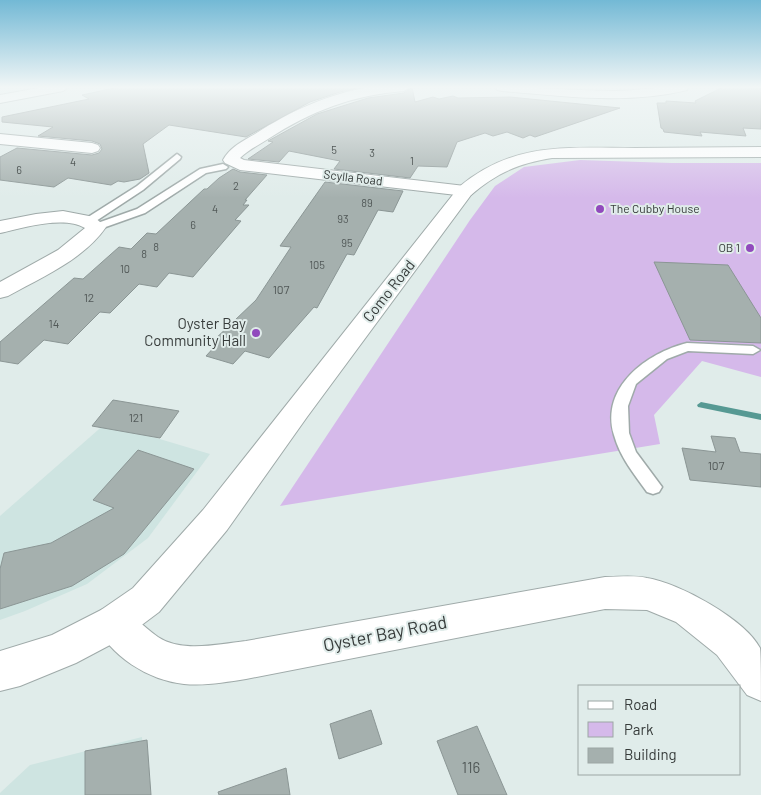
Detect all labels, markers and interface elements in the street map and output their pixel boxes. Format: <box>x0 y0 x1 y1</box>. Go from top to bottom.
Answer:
house number: 5 <box>331 143 337 156</box>
house number: 3 <box>369 146 375 159</box>
house number: 1 <box>410 154 414 167</box>
house number: 4 <box>70 155 76 168</box>
house number: 6 <box>16 163 22 176</box>
street label: Scylla Road <box>323 166 383 188</box>
house number: 2 <box>233 179 239 192</box>
house number: 89 <box>361 196 373 209</box>
place label: The Cubby House <box>610 201 700 215</box>
house number: 4 <box>212 202 218 215</box>
marker: The Cubby House <box>594 203 606 215</box>
house number: 93 <box>337 212 349 225</box>
house number: 6 <box>190 218 196 231</box>
house number: 95 <box>341 236 353 249</box>
house number: 8 <box>153 240 159 253</box>
place label: OB 1 <box>718 240 740 254</box>
marker: OB 1 <box>744 242 756 254</box>
house number: 8 <box>141 247 147 260</box>
street label: Como Road <box>358 256 418 325</box>
house number: 105 <box>309 258 325 271</box>
house number: 10 <box>120 262 130 275</box>
house number: 107 <box>273 282 290 296</box>
house number: 12 <box>84 290 94 304</box>
place label: Oyster Bay Community Hall <box>144 314 246 349</box>
house number: 14 <box>49 316 59 330</box>
marker: Oyster Bay Community Hall <box>250 327 262 339</box>
house number: 121 <box>129 410 143 424</box>
house number: 107 <box>708 458 725 472</box>
street label: Oyster Bay Road <box>321 610 449 656</box>
legend <box>578 685 741 775</box>
text: Road <box>624 695 657 713</box>
text: Park <box>624 720 654 738</box>
text: Building <box>624 745 677 763</box>
house number: 116 <box>462 758 480 776</box>

